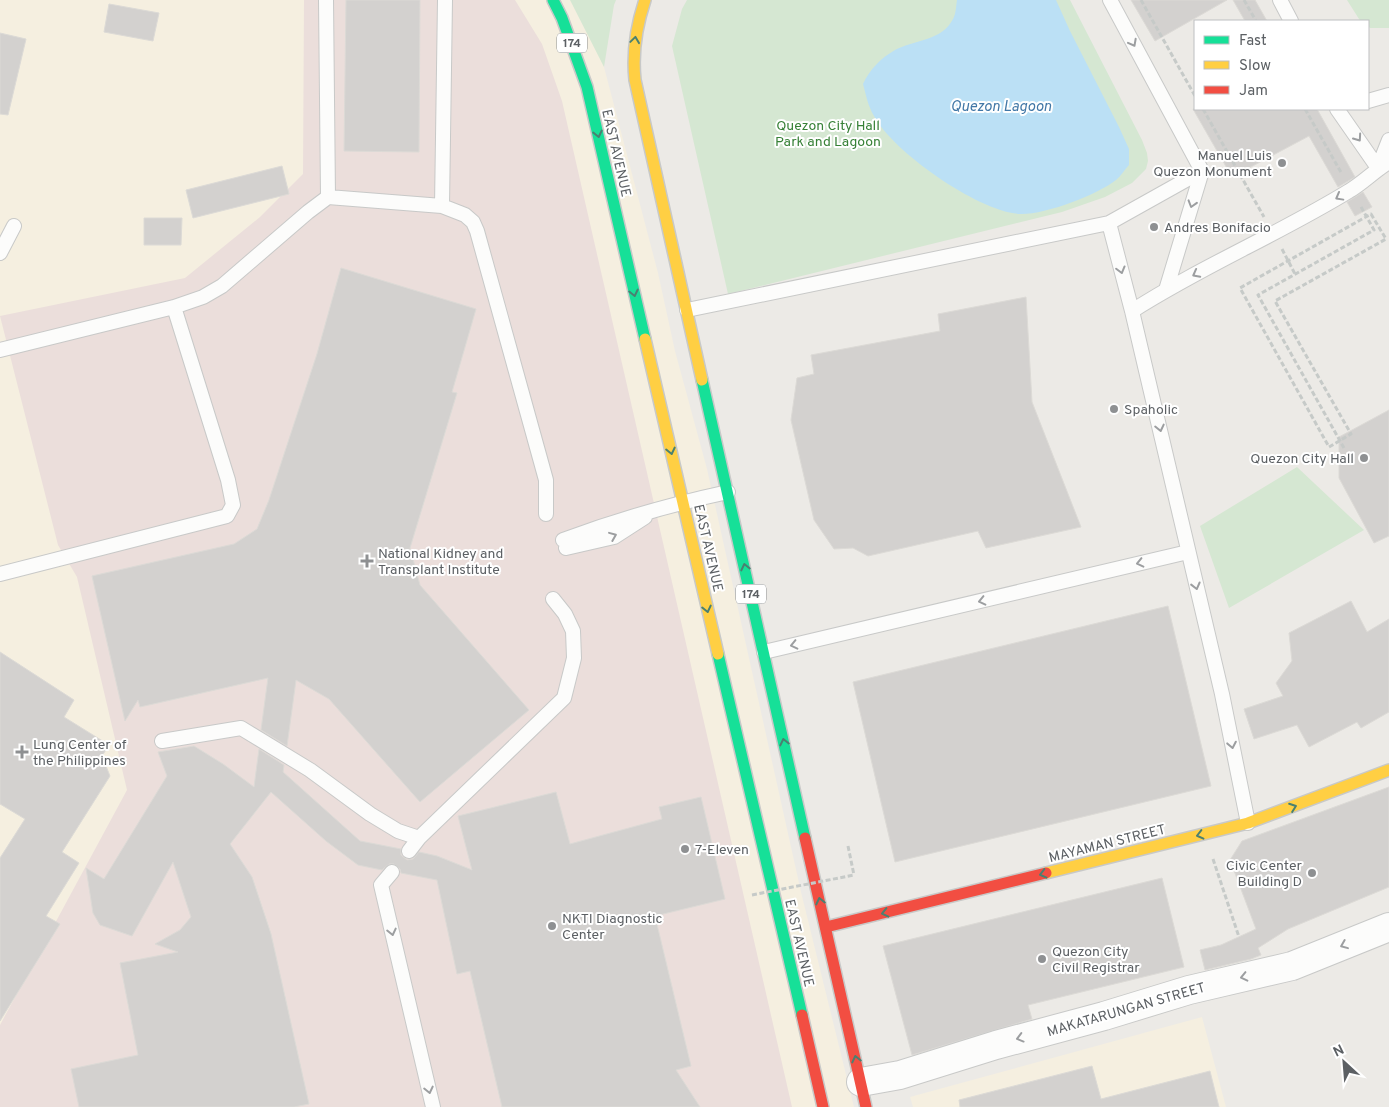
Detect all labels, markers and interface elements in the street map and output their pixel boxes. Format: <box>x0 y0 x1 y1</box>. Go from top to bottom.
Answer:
legend <box>1194 20 1369 110</box>
text: Fast <box>1239 32 1267 51</box>
road number: 174 <box>557 34 587 52</box>
one-way arrow <box>629 35 640 43</box>
one-way arrow <box>1127 38 1137 47</box>
text: Slow <box>1239 57 1271 76</box>
text: Jam <box>1239 82 1268 101</box>
water label: Quezon Lagoon <box>951 98 1051 117</box>
street label: EAST AVENUE <box>597 108 634 199</box>
park label: Quezon City Hall Park and Lagoon <box>775 118 881 151</box>
one-way arrow <box>592 130 603 139</box>
one-way arrow <box>1352 133 1361 142</box>
place label: Manuel Luis Quezon Monument <box>1153 148 1272 181</box>
marker: Manuel Luis Quezon Monument <box>1276 157 1288 169</box>
one-way arrow <box>1336 191 1345 201</box>
one-way arrow <box>1188 199 1198 207</box>
place label: Andres Bonifacio <box>1164 220 1271 237</box>
marker: Andres Bonifacio <box>1148 221 1160 233</box>
one-way arrow <box>1115 266 1126 275</box>
one-way arrow <box>1192 268 1201 278</box>
one-way arrow <box>628 288 639 297</box>
place label: Spaholic <box>1124 402 1178 419</box>
marker: Spaholic <box>1108 403 1120 415</box>
one-way arrow <box>1154 423 1165 432</box>
one-way arrow <box>665 447 676 456</box>
place label: Quezon City Hall <box>1250 451 1354 468</box>
marker: Quezon City Hall <box>1358 452 1370 464</box>
street label: EAST AVENUE <box>689 503 726 594</box>
one-way arrow <box>608 532 617 543</box>
place label: National Kidney and Transplant Institute <box>378 546 503 579</box>
marker: National Kidney and Transplant Institute <box>360 554 374 568</box>
one-way arrow <box>1136 557 1145 568</box>
one-way arrow <box>740 562 750 571</box>
one-way arrow <box>1190 582 1201 591</box>
road number: 174 <box>736 584 766 604</box>
one-way arrow <box>977 595 986 606</box>
one-way arrow <box>701 605 712 614</box>
one-way arrow <box>790 639 799 650</box>
place label: Lung Center of the Philippines <box>33 737 127 770</box>
one-way arrow <box>779 738 790 747</box>
one-way arrow <box>1226 740 1237 749</box>
marker: Lung Center of the Philippines <box>15 745 29 759</box>
one-way arrow <box>1289 803 1297 813</box>
street label: MAYAMAN STREET <box>1047 822 1168 867</box>
one-way arrow <box>1196 829 1205 840</box>
place label: 7-Eleven <box>695 842 749 859</box>
marker: 7-Eleven <box>679 843 691 855</box>
place label: Civic Center Building D <box>1226 858 1303 891</box>
marker: Civic Center Building D <box>1306 867 1318 879</box>
one-way arrow <box>1038 868 1047 879</box>
one-way arrow <box>815 896 826 905</box>
street label: EAST AVENUE <box>780 898 817 989</box>
one-way arrow <box>880 907 889 918</box>
place label: NKTI Diagnostic Center <box>562 911 662 944</box>
marker: NKTI Diagnostic Center <box>546 920 558 932</box>
one-way arrow <box>386 928 397 937</box>
one-way arrow <box>1340 939 1349 949</box>
place label: Quezon City Civil Registrar <box>1052 944 1140 977</box>
marker: Quezon City Civil Registrar <box>1036 953 1048 965</box>
one-way arrow <box>1240 971 1249 982</box>
street label: MAKATARUNGAN STREET <box>1045 980 1208 1041</box>
one-way arrow <box>1017 1033 1025 1043</box>
north arrow <box>1319 1037 1369 1087</box>
text: N <box>1331 1042 1347 1062</box>
one-way arrow <box>851 1055 862 1064</box>
one-way arrow <box>423 1086 434 1095</box>

